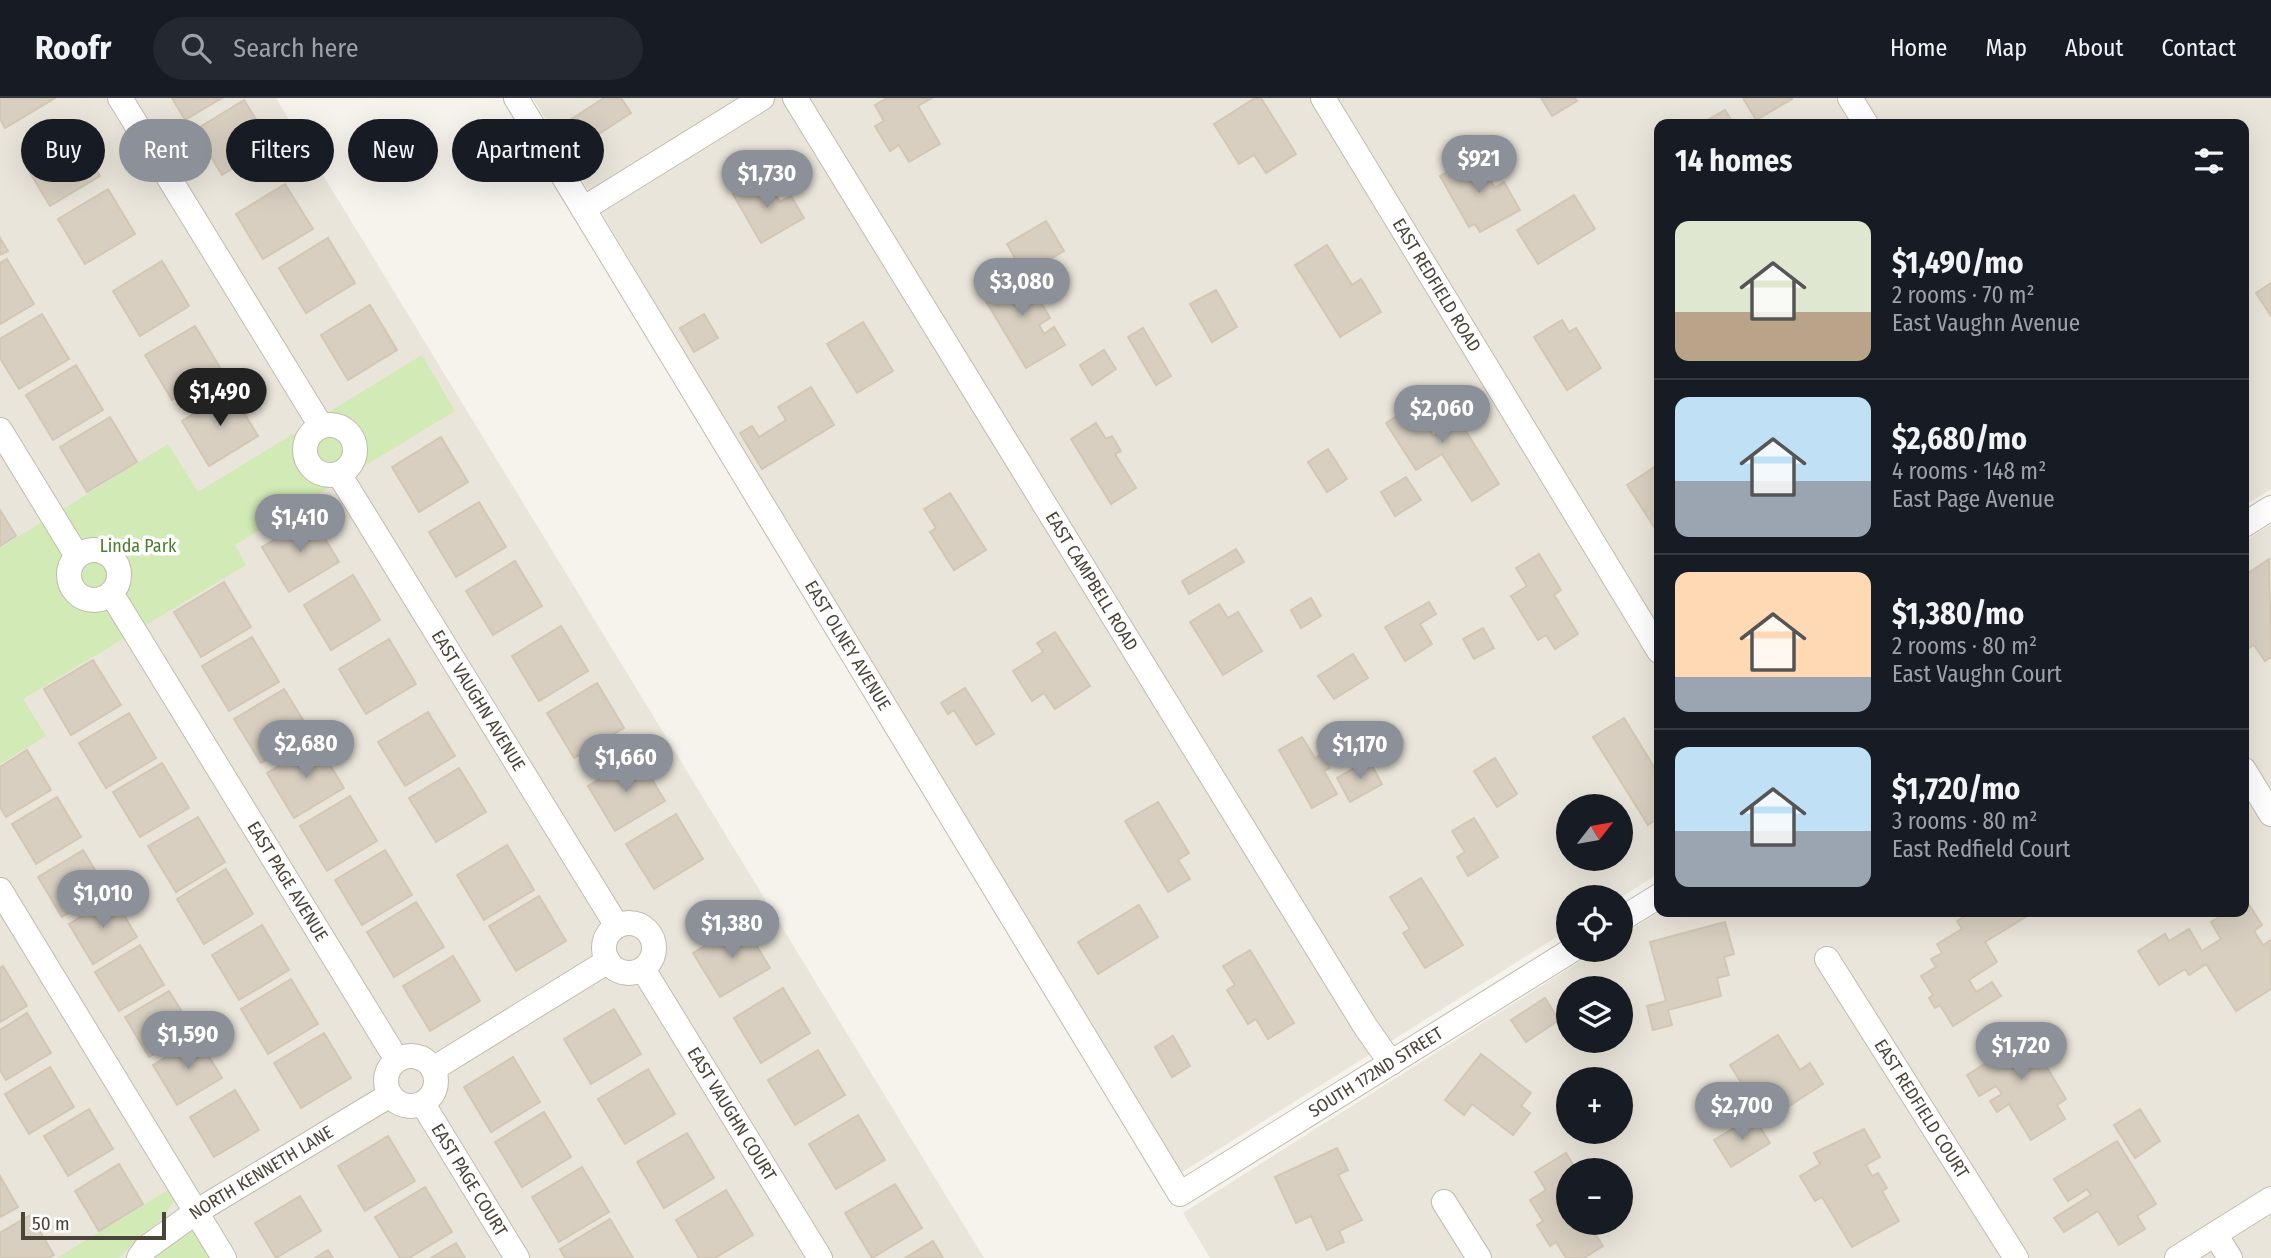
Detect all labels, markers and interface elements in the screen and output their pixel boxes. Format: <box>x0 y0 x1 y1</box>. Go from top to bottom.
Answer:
search box <box>153 17 643 80</box>
text: Roofr <box>35 28 111 68</box>
icon: search <box>177 29 215 67</box>
text: Search here <box>233 33 359 64</box>
text: Home <box>1890 34 1947 62</box>
text: Map <box>1985 34 2027 62</box>
text: About <box>2065 34 2123 62</box>
text: Contact <box>2161 34 2236 62</box>
chip: Buy <box>21 119 105 182</box>
chip: Rent <box>119 119 212 182</box>
chip: Filters <box>226 119 334 182</box>
chip: New <box>348 119 438 182</box>
chip: Apartment <box>452 119 604 182</box>
pin: $921 <box>1438 136 1520 195</box>
icon: filters <box>2190 142 2228 180</box>
text: 14 homes <box>1675 143 1792 179</box>
text: $921 <box>1458 144 1500 172</box>
pin: $1,730 <box>710 150 824 210</box>
text: $1,730 <box>738 159 796 187</box>
street label: EAST REDFIELD ROAD <box>1388 214 1486 356</box>
text: $1,490/mo <box>1892 245 2024 281</box>
icon: home <box>1731 249 1815 333</box>
pin: $3,080 <box>965 258 1079 318</box>
text: $3,080 <box>990 267 1054 295</box>
text: 2 rooms · 70 m² <box>1892 281 2035 309</box>
text: East Vaughn Avenue <box>1892 309 2080 337</box>
pin: $1,490 <box>163 368 277 428</box>
text: $1,490 <box>190 377 250 405</box>
pin: $2,060 <box>1385 386 1499 445</box>
text: $2,060 <box>1410 394 1474 422</box>
text: $2,680/mo <box>1892 421 2027 457</box>
icon: home <box>1731 425 1815 509</box>
text: 4 rooms · 148 m² <box>1892 457 2046 485</box>
text: East Page Avenue <box>1892 485 2055 513</box>
pin: $1,410 <box>243 494 357 554</box>
text: $1,410 <box>271 503 329 531</box>
street label: EAST CAMPBELL ROAD <box>1041 508 1143 655</box>
park label: Linda Park <box>100 535 177 557</box>
street label: EAST OLNEY AVENUE <box>800 577 895 714</box>
text: $1,380/mo <box>1892 596 2024 632</box>
icon: home <box>1731 600 1815 684</box>
street label: EAST VAUGHN AVENUE <box>427 626 530 775</box>
text: 2 rooms · 80 m² <box>1892 632 2037 660</box>
text: East Vaughn Court <box>1892 660 2062 688</box>
pin: $2,680 <box>249 720 363 780</box>
pin: $1,170 <box>1303 722 1417 781</box>
text: $2,680 <box>274 729 338 757</box>
text: $1,170 <box>1332 730 1388 758</box>
pin: $1,660 <box>569 734 683 794</box>
text: $1,660 <box>595 743 657 771</box>
text: $1,720/mo <box>1892 771 2020 807</box>
icon: home <box>1731 775 1815 859</box>
north arrow <box>1556 794 1633 872</box>
map controls <box>1556 794 1633 1235</box>
text: 3 rooms · 80 m² <box>1892 807 2037 835</box>
street label: EAST PAGE AVENUE <box>242 817 333 945</box>
text: East Redfield Court <box>1892 835 2070 863</box>
pin: $1,010 <box>46 870 160 930</box>
text: $1,010 <box>73 879 133 907</box>
button: locate <box>1556 885 1633 962</box>
pin: $1,380 <box>675 900 789 960</box>
text: $1,380 <box>701 909 763 937</box>
button: layers <box>1556 976 1633 1053</box>
pin: $1,590 <box>131 1012 245 1071</box>
text: $1,590 <box>157 1020 219 1048</box>
street label: SOUTH 172ND STREET <box>1305 1022 1447 1122</box>
pin: $1,720 <box>1964 1023 2078 1082</box>
text: $1,720 <box>1992 1031 2050 1059</box>
street label: EAST REDFIELD COURT <box>1870 1035 1974 1183</box>
street label: EAST VAUGHN COURT <box>683 1043 781 1185</box>
button: + <box>1556 1067 1633 1144</box>
pin: $2,700 <box>1685 1082 1799 1142</box>
text: $2,700 <box>1711 1091 1773 1119</box>
street label: EAST PAGE COURT <box>427 1120 512 1241</box>
street label: NORTH KENNETH LANE <box>185 1121 337 1224</box>
button: − <box>1556 1158 1633 1235</box>
scale bar <box>21 1209 166 1241</box>
text: 50 m <box>32 1212 70 1235</box>

